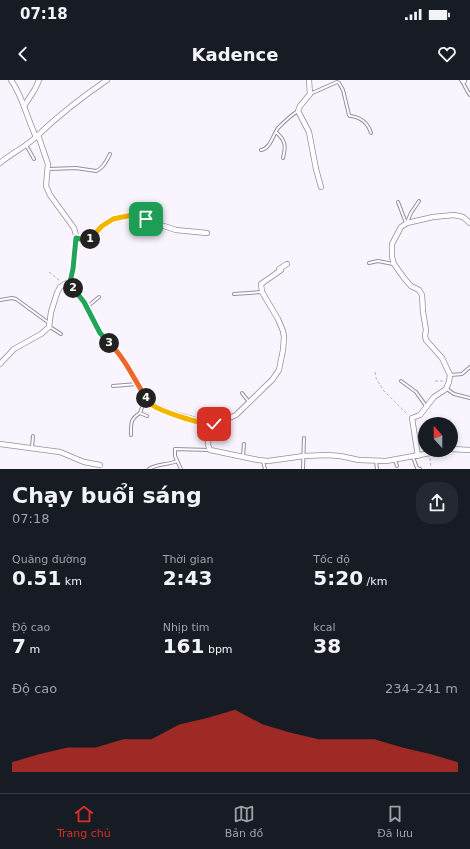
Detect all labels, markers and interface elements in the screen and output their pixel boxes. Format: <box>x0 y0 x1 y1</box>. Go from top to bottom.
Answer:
text: 07:18 <box>20 5 68 23</box>
icon: back <box>12 43 34 65</box>
icon: heart <box>436 43 458 65</box>
text: Kadence <box>192 44 278 65</box>
pin <box>129 202 163 236</box>
icon: arrive <box>135 208 157 230</box>
pin: 1 <box>80 229 100 249</box>
text: 1 <box>86 232 94 245</box>
pin: 2 <box>63 278 83 298</box>
text: 2 <box>69 281 77 294</box>
pin: 3 <box>99 333 119 353</box>
text: 3 <box>105 336 113 349</box>
pin: 4 <box>136 388 156 408</box>
text: 4 <box>142 391 150 404</box>
pin <box>197 407 231 441</box>
icon: check <box>203 413 225 435</box>
north arrow <box>418 417 458 457</box>
map controls <box>418 417 458 457</box>
button: share <box>416 482 458 524</box>
text: Chạy buổi sáng <box>12 483 202 508</box>
text: 07:18 <box>12 511 49 526</box>
text: Quãng đường <box>12 553 86 566</box>
text: Thời gian <box>163 553 213 566</box>
text: Tốc độ <box>313 553 350 566</box>
text: 0.51 <box>12 566 61 590</box>
text: 2:43 <box>163 566 212 590</box>
text: 5:20 <box>313 566 363 590</box>
text: km <box>61 575 82 588</box>
text: /km <box>363 575 387 588</box>
text: Độ cao <box>12 621 50 634</box>
text: Nhịp tim <box>163 621 209 634</box>
text: kcal <box>313 621 336 634</box>
text: 7 <box>12 634 26 658</box>
text: 161 <box>163 634 204 658</box>
text: 38 <box>313 634 341 658</box>
text: m <box>26 643 40 656</box>
text: bpm <box>204 643 233 656</box>
text: Độ cao <box>12 681 57 696</box>
text: 234–241 m <box>385 681 458 696</box>
tab: Trang chủ <box>57 803 111 840</box>
tab: Bản đồ <box>225 803 263 840</box>
tab: Đã lưu <box>377 803 413 840</box>

